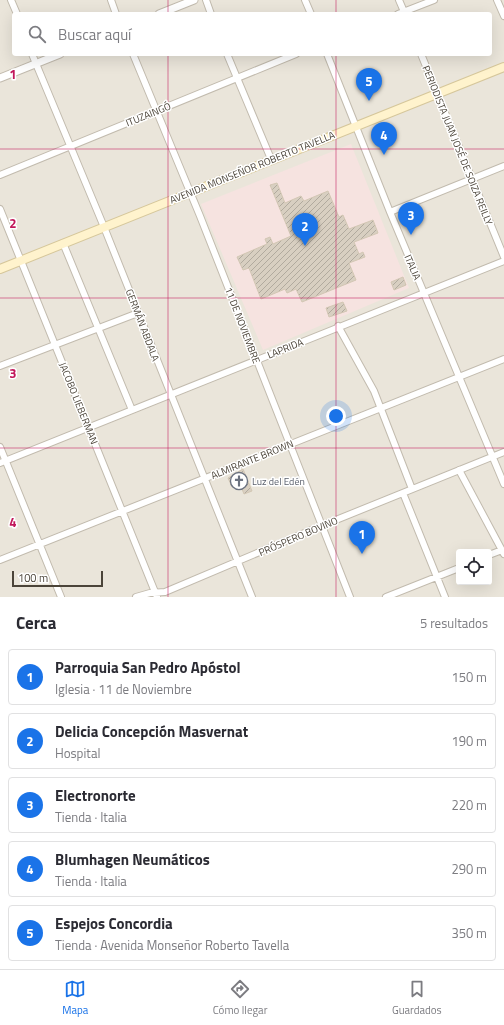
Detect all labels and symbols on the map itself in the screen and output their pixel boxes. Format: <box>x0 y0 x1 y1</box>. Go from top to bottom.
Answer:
street label: PERIODISTA JUAN JOSÉ DE SOIZA REILLY <box>419 63 497 228</box>
text: 1 <box>9 64 17 84</box>
pin: 5 <box>356 68 382 101</box>
street label: ITUZAINGÓ <box>123 98 173 130</box>
pin: 4 <box>371 122 397 155</box>
street label: AVENIDA MONSEÑOR ROBERTO TAVELLA <box>167 127 337 208</box>
pin: 3 <box>398 202 424 235</box>
text: 2 <box>9 213 17 233</box>
pin: 2 <box>292 213 318 246</box>
street label: ITALIA <box>400 252 425 282</box>
street label: 11 DE NOVIEMBRE <box>221 285 264 366</box>
street label: GERMÁN ABDALA <box>122 287 163 364</box>
street label: LAPRIDA <box>265 334 305 362</box>
street label: JACOBO LIEBERMAN <box>55 360 102 447</box>
text: 3 <box>9 363 17 383</box>
your location <box>326 406 346 426</box>
street label: ALMIRANTE BROWN <box>209 436 296 483</box>
church icon: Luz del Edén <box>229 471 249 491</box>
place label: Luz del Edén <box>252 474 305 489</box>
text: 4 <box>9 512 17 532</box>
street label: PRÓSPERO BOVINO <box>256 513 341 560</box>
pin: 1 <box>349 521 375 554</box>
scale bar <box>12 569 103 588</box>

